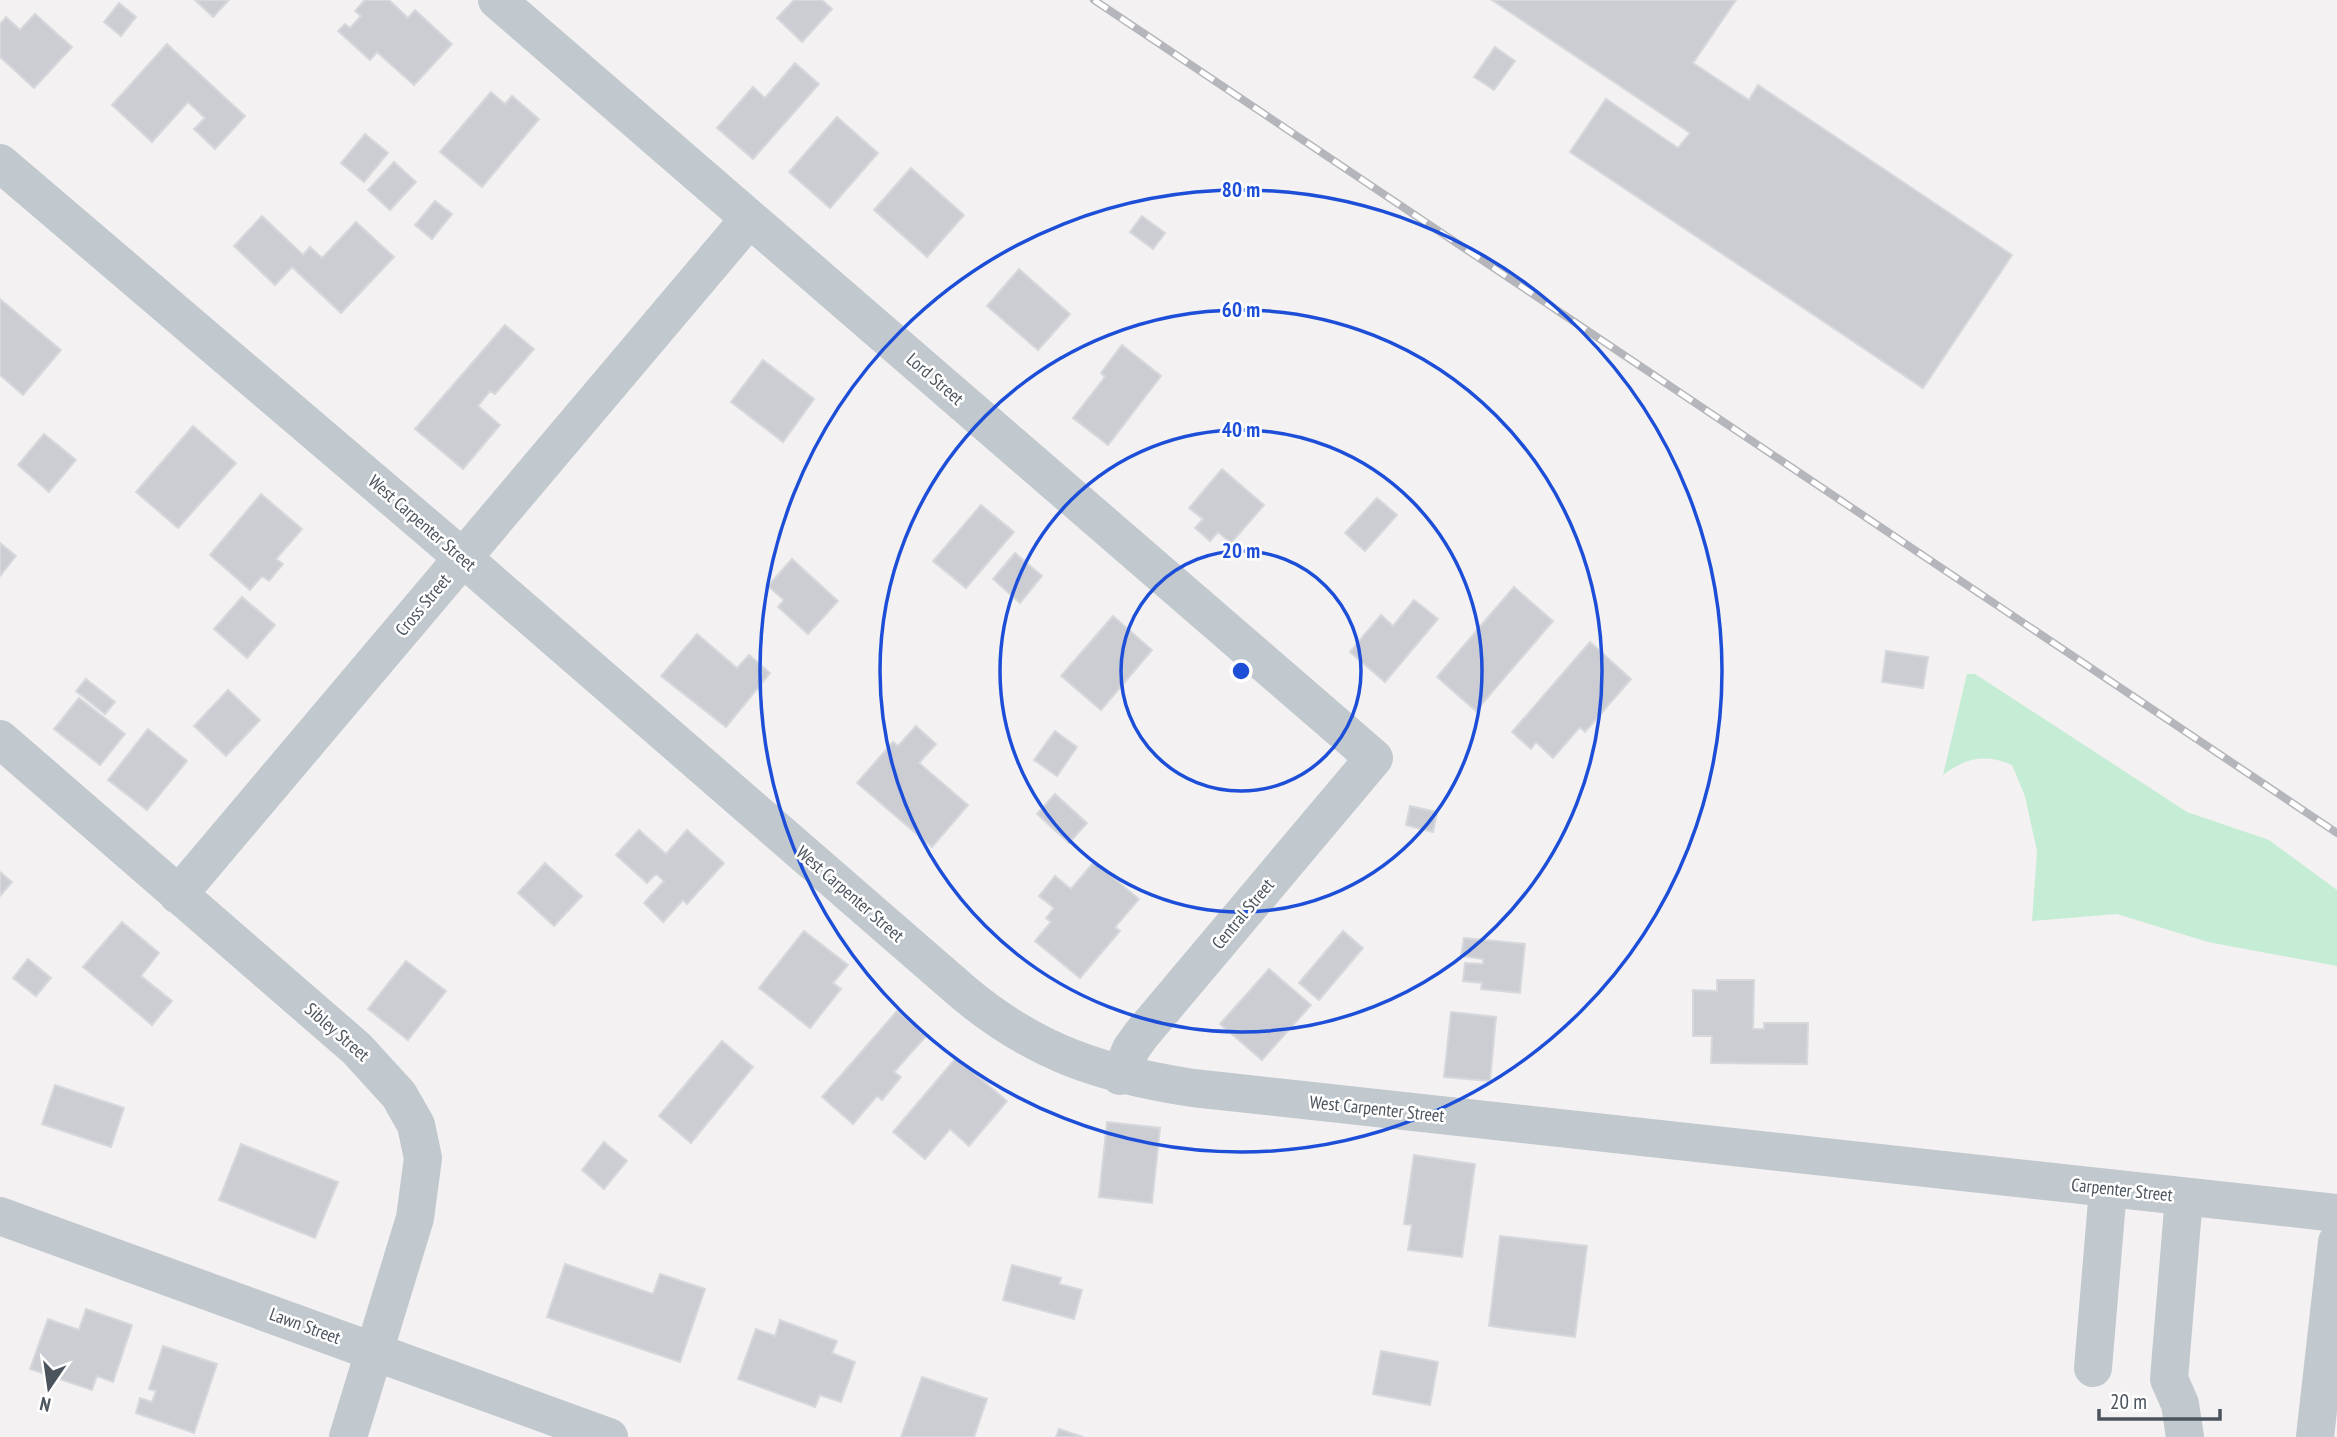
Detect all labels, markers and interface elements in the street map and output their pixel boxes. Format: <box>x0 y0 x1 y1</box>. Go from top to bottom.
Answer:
text: 80 m <box>1222 176 1260 203</box>
text: 60 m <box>1222 296 1260 323</box>
street label: Lord Street <box>902 348 969 410</box>
text: 40 m <box>1222 416 1260 443</box>
street label: West Carpenter Street <box>364 470 481 576</box>
text: 20 m <box>1222 537 1260 564</box>
street label: Cross Street <box>390 569 455 640</box>
centre of rings <box>1229 659 1253 683</box>
street label: West Carpenter Street <box>792 841 909 947</box>
street label: Central Street <box>1206 874 1279 954</box>
street label: Sibley Street <box>300 997 374 1066</box>
street label: West Carpenter Street <box>1309 1090 1446 1127</box>
street label: Carpenter Street <box>2070 1173 2174 1206</box>
street label: Lawn Street <box>266 1302 344 1349</box>
north arrow <box>14 1353 84 1423</box>
scale bar <box>2099 1378 2220 1422</box>
text: 20 m <box>2110 1388 2147 1415</box>
text: N <box>37 1392 53 1417</box>

